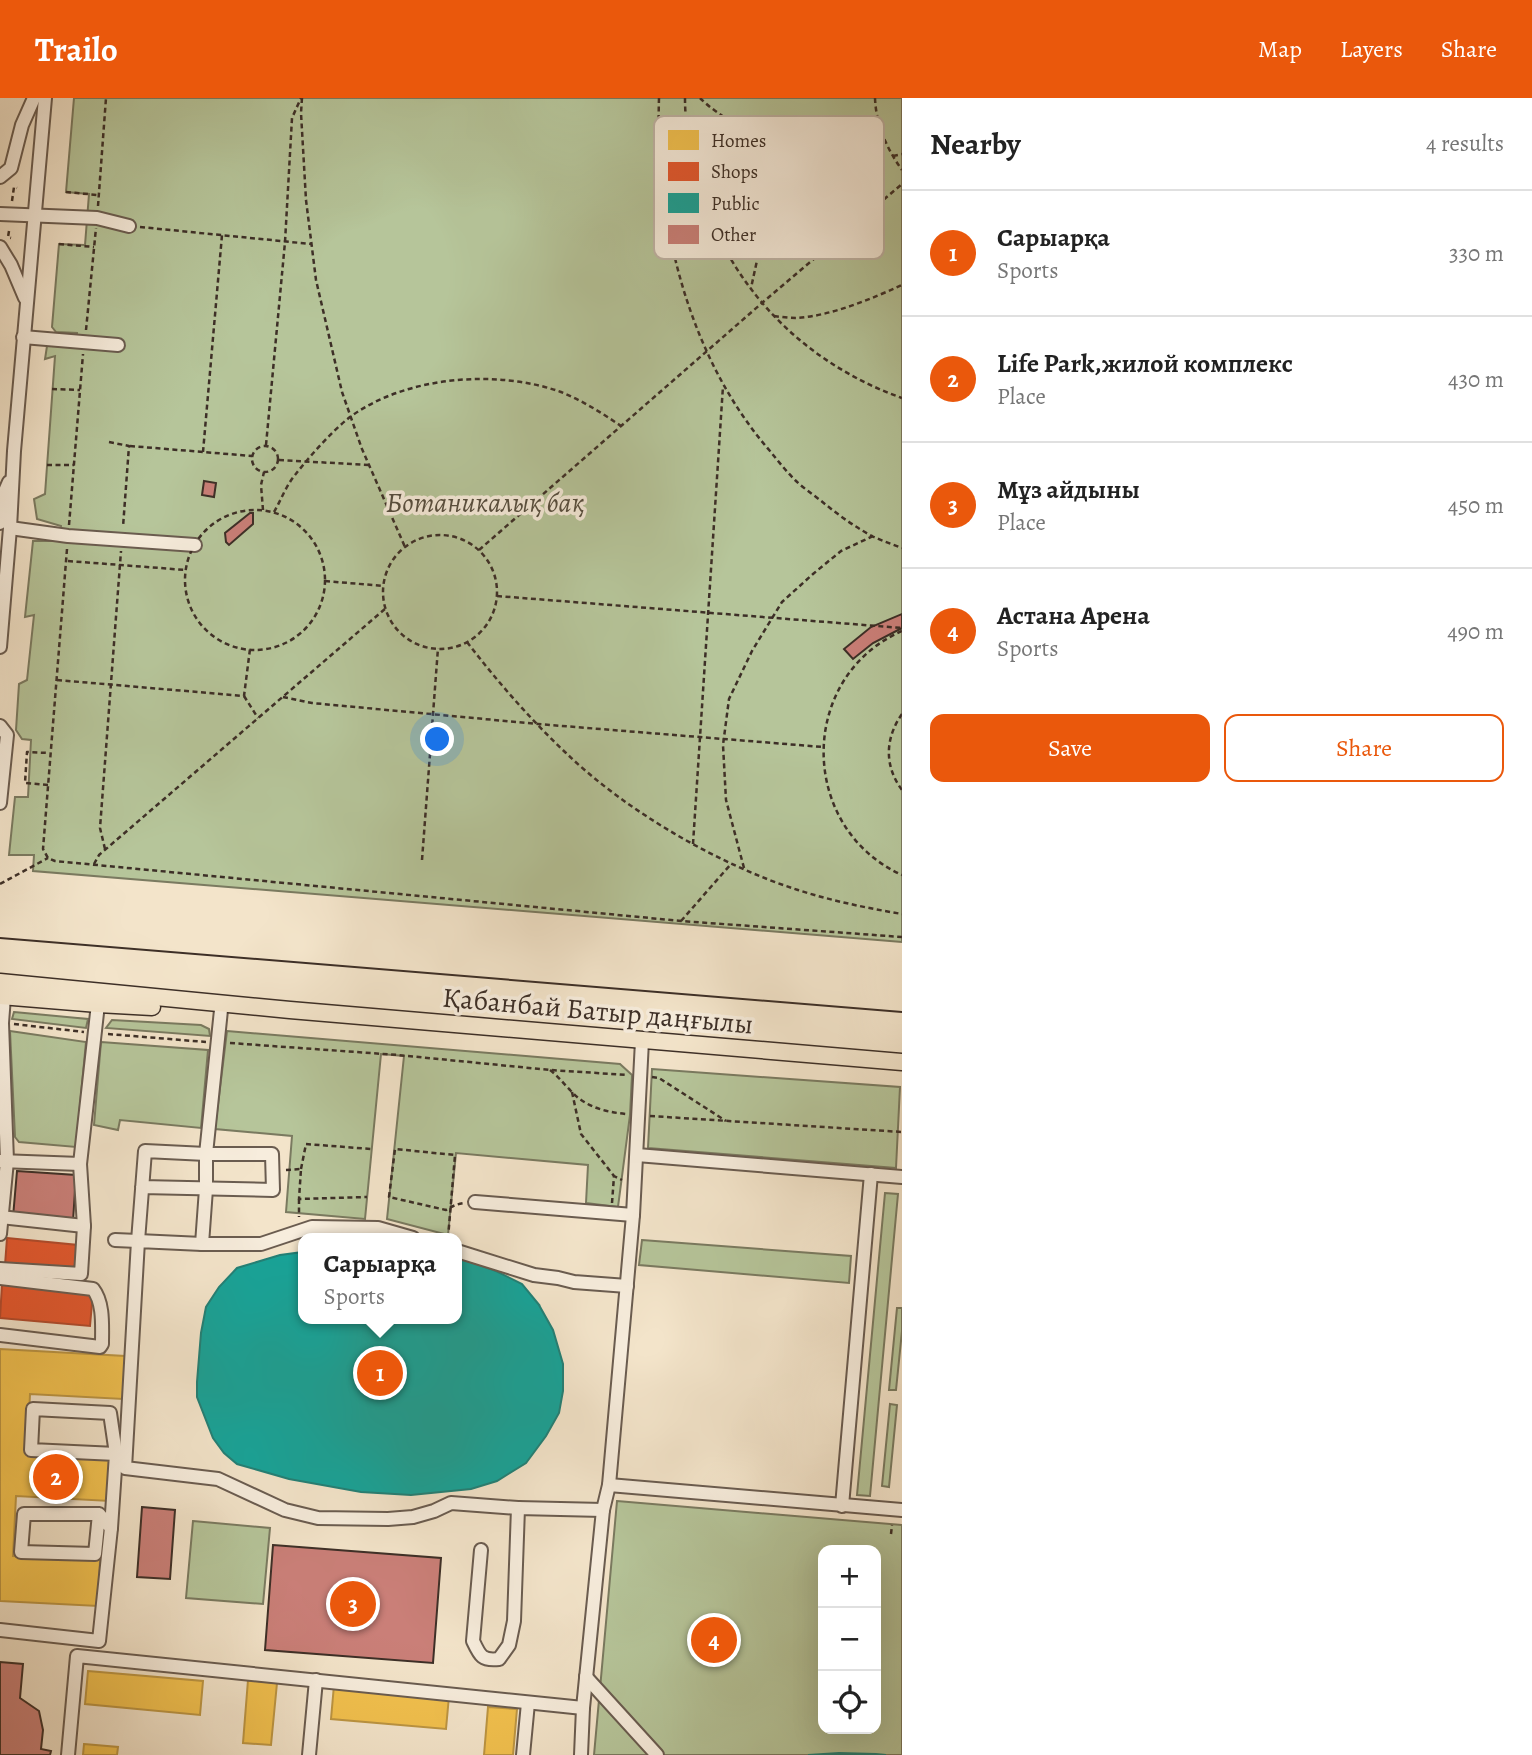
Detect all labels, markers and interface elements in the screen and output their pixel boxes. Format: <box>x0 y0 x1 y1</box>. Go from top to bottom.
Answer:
text: Trailo <box>35 27 118 72</box>
text: Map <box>1258 33 1302 65</box>
text: Layers <box>1340 33 1403 65</box>
text: Share <box>1441 33 1497 65</box>
legend <box>654 116 884 259</box>
text: Nearby <box>930 124 1021 164</box>
text: Homes <box>711 128 766 154</box>
text: 4 results <box>1426 128 1504 159</box>
text: Shops <box>711 159 758 185</box>
text: Public <box>711 191 759 217</box>
text: Сарыарқа <box>997 220 1110 255</box>
text: Other <box>711 222 756 248</box>
text: 1 <box>949 238 957 269</box>
text: 330 m <box>1449 238 1504 269</box>
text: Sports <box>997 255 1058 286</box>
text: Life Park,жилой комплекс <box>997 346 1293 381</box>
text: 2 <box>947 364 959 395</box>
text: 430 m <box>1448 364 1504 395</box>
text: Place <box>997 381 1046 412</box>
text: Мұз айдыны <box>997 472 1140 507</box>
park label: Ботаникалық бақ <box>386 484 584 522</box>
text: 3 <box>948 490 958 521</box>
text: 450 m <box>1448 490 1504 521</box>
text: Place <box>997 507 1046 538</box>
text: Астана Арена <box>997 598 1150 633</box>
text: 4 <box>948 616 958 647</box>
text: 490 m <box>1447 616 1504 647</box>
text: Sports <box>997 633 1058 664</box>
button: Save <box>930 714 1210 782</box>
button: Share <box>1224 714 1504 782</box>
your location <box>420 722 454 756</box>
street label: Қабанбай Батыр даңғылы <box>441 978 755 1044</box>
popup <box>298 1233 462 1324</box>
text: Сарыарқа <box>324 1246 436 1281</box>
text: Sports <box>324 1281 385 1312</box>
pin: 1 <box>357 1347 403 1399</box>
pin: 2 <box>33 1451 79 1503</box>
map controls <box>818 1545 881 1734</box>
button: + <box>818 1545 881 1608</box>
pin: 3 <box>330 1578 376 1630</box>
button: − <box>818 1608 881 1671</box>
pin: 4 <box>691 1614 737 1666</box>
button: locate <box>818 1671 881 1734</box>

